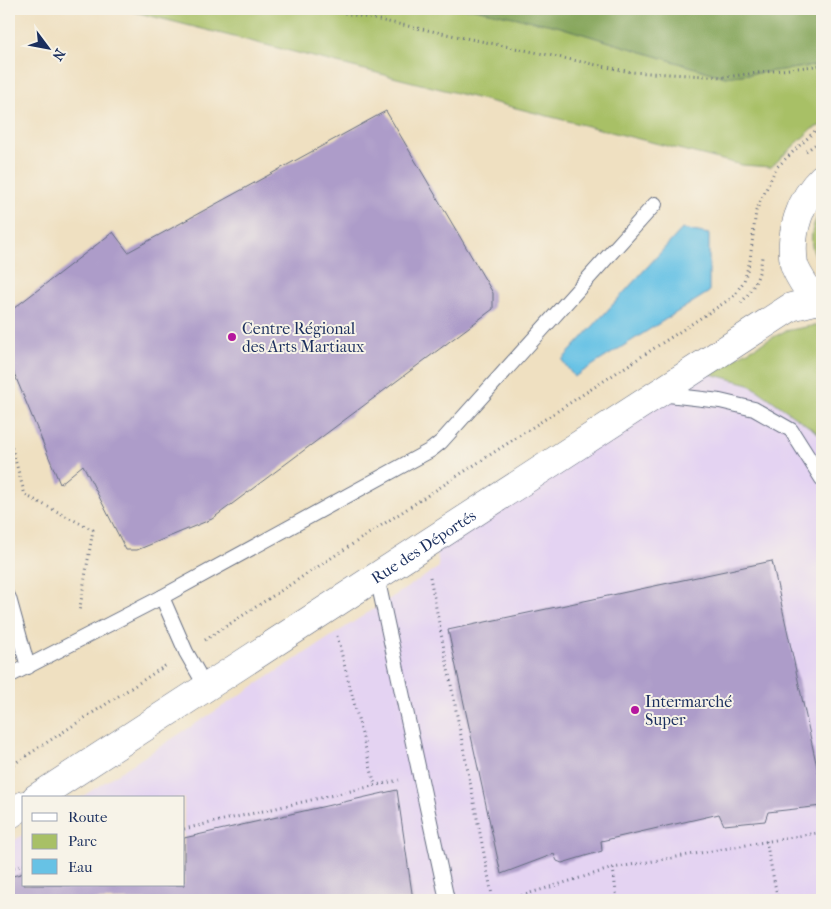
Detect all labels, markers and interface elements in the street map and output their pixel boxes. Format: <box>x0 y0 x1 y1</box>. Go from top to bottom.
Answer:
north arrow <box>22 22 72 72</box>
text: N <box>48 46 69 64</box>
place label: Centre Régional des Arts Martiaux <box>242 319 365 356</box>
marker: Centre Régional des Arts Martiaux <box>226 331 238 343</box>
street label: Rue des Déportés <box>368 506 480 587</box>
place label: Intermarché Super <box>645 692 732 729</box>
marker: Intermarché Super <box>629 704 641 716</box>
legend <box>22 796 185 886</box>
text: Route <box>68 808 108 826</box>
text: Parc <box>68 832 97 850</box>
text: Eau <box>68 858 93 876</box>

